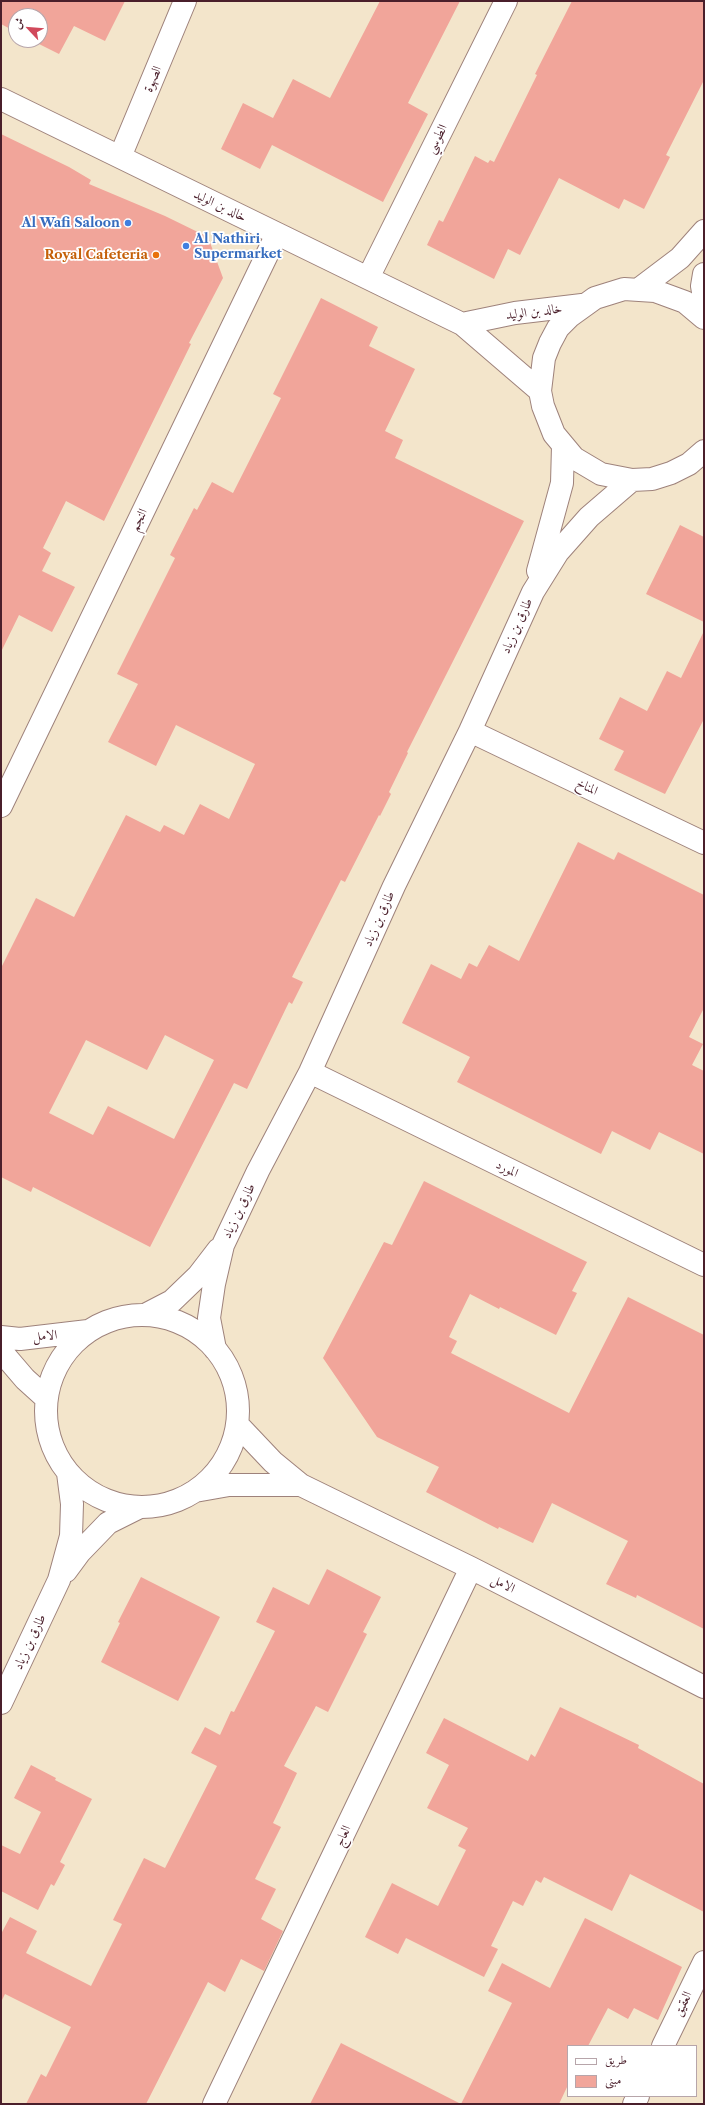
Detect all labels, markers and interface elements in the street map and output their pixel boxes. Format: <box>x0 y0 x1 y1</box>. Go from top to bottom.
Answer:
north arrow <box>8 8 48 48</box>
text: ش <box>9 15 27 31</box>
street label: الصهوة <box>141 64 165 94</box>
street label: الطوسي <box>423 122 451 156</box>
street label: خالد بن الوليد <box>191 187 249 225</box>
place label: Al Wafi Saloon <box>21 215 120 231</box>
marker: Al Wafi Saloon <box>123 218 133 228</box>
place label: Al Nathiri Supermarket <box>194 231 282 262</box>
marker: Al Nathiri Supermarket <box>181 241 191 251</box>
place label: Royal Cafeteria <box>44 247 148 263</box>
marker: Royal Cafeteria <box>151 250 161 260</box>
street label: خالد بن الوليد <box>505 301 563 323</box>
street label: النجم <box>127 506 151 534</box>
street label: طارق بن زياد <box>498 596 536 656</box>
street label: المناخ <box>574 775 600 799</box>
street label: طارق بن زياد <box>360 889 398 949</box>
street label: المورد <box>493 1157 521 1181</box>
street label: طارق بن زياد <box>219 1181 259 1241</box>
street label: الامل <box>32 1327 58 1345</box>
street label: الامل <box>489 1571 517 1597</box>
street label: طارق بن زياد <box>10 1612 50 1672</box>
street label: العاج <box>331 1823 355 1849</box>
street label: العقيق <box>670 1989 696 2019</box>
legend <box>567 2045 697 2097</box>
text: طريق <box>605 2052 627 2067</box>
text: مبنى <box>605 2072 621 2087</box>

